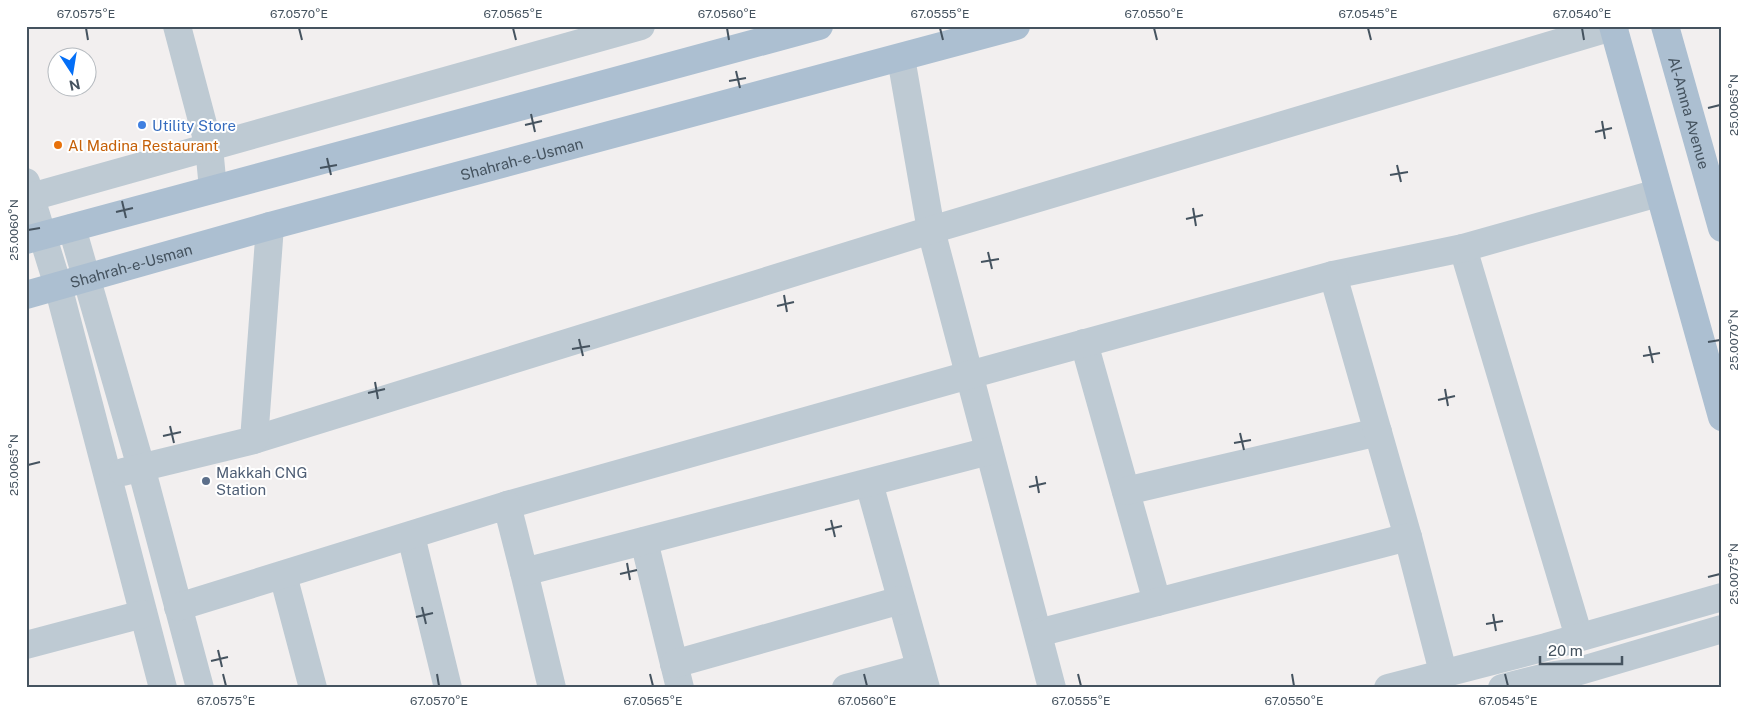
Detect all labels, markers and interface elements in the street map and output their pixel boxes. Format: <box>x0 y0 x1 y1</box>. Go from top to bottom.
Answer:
text: 67.0575°E <box>57 7 115 21</box>
text: 67.0570°E <box>270 7 328 21</box>
text: 67.0565°E <box>484 7 542 21</box>
text: 67.0560°E <box>698 7 756 21</box>
text: 67.0555°E <box>910 7 970 21</box>
text: 67.0550°E <box>1125 7 1183 21</box>
text: 67.0545°E <box>1339 7 1397 21</box>
text: 67.0540°E <box>1553 7 1611 21</box>
north arrow <box>48 48 98 98</box>
street label: Al-Amna Avenue <box>1666 54 1713 171</box>
text: 25.0065°N <box>1727 74 1741 136</box>
text: N <box>68 76 82 94</box>
place label: Utility Store <box>152 117 236 134</box>
marker: Utility Store <box>136 119 148 131</box>
street label: Shahrah-e-Usman <box>458 134 585 183</box>
place label: Al Madina Restaurant <box>68 137 219 154</box>
marker: Al Madina Restaurant <box>52 139 64 151</box>
text: 25.0060°N <box>7 199 21 261</box>
street label: Shahrah-e-Usman <box>68 240 194 291</box>
text: 25.0070°N <box>1727 310 1741 370</box>
text: 25.0065°N <box>7 434 21 496</box>
place label: Makkah CNG Station <box>216 464 307 498</box>
marker: Makkah CNG Station <box>200 475 212 487</box>
text: 25.0075°N <box>1727 543 1741 605</box>
scale bar <box>1540 634 1623 666</box>
text: 20 m <box>1548 642 1583 659</box>
text: 67.0575°E <box>197 694 255 708</box>
text: 67.0570°E <box>410 694 468 708</box>
text: 67.0565°E <box>624 694 682 708</box>
text: 67.0560°E <box>838 694 896 708</box>
text: 67.0555°E <box>1051 694 1111 708</box>
text: 67.0550°E <box>1265 694 1323 708</box>
text: 67.0545°E <box>1479 694 1537 708</box>

